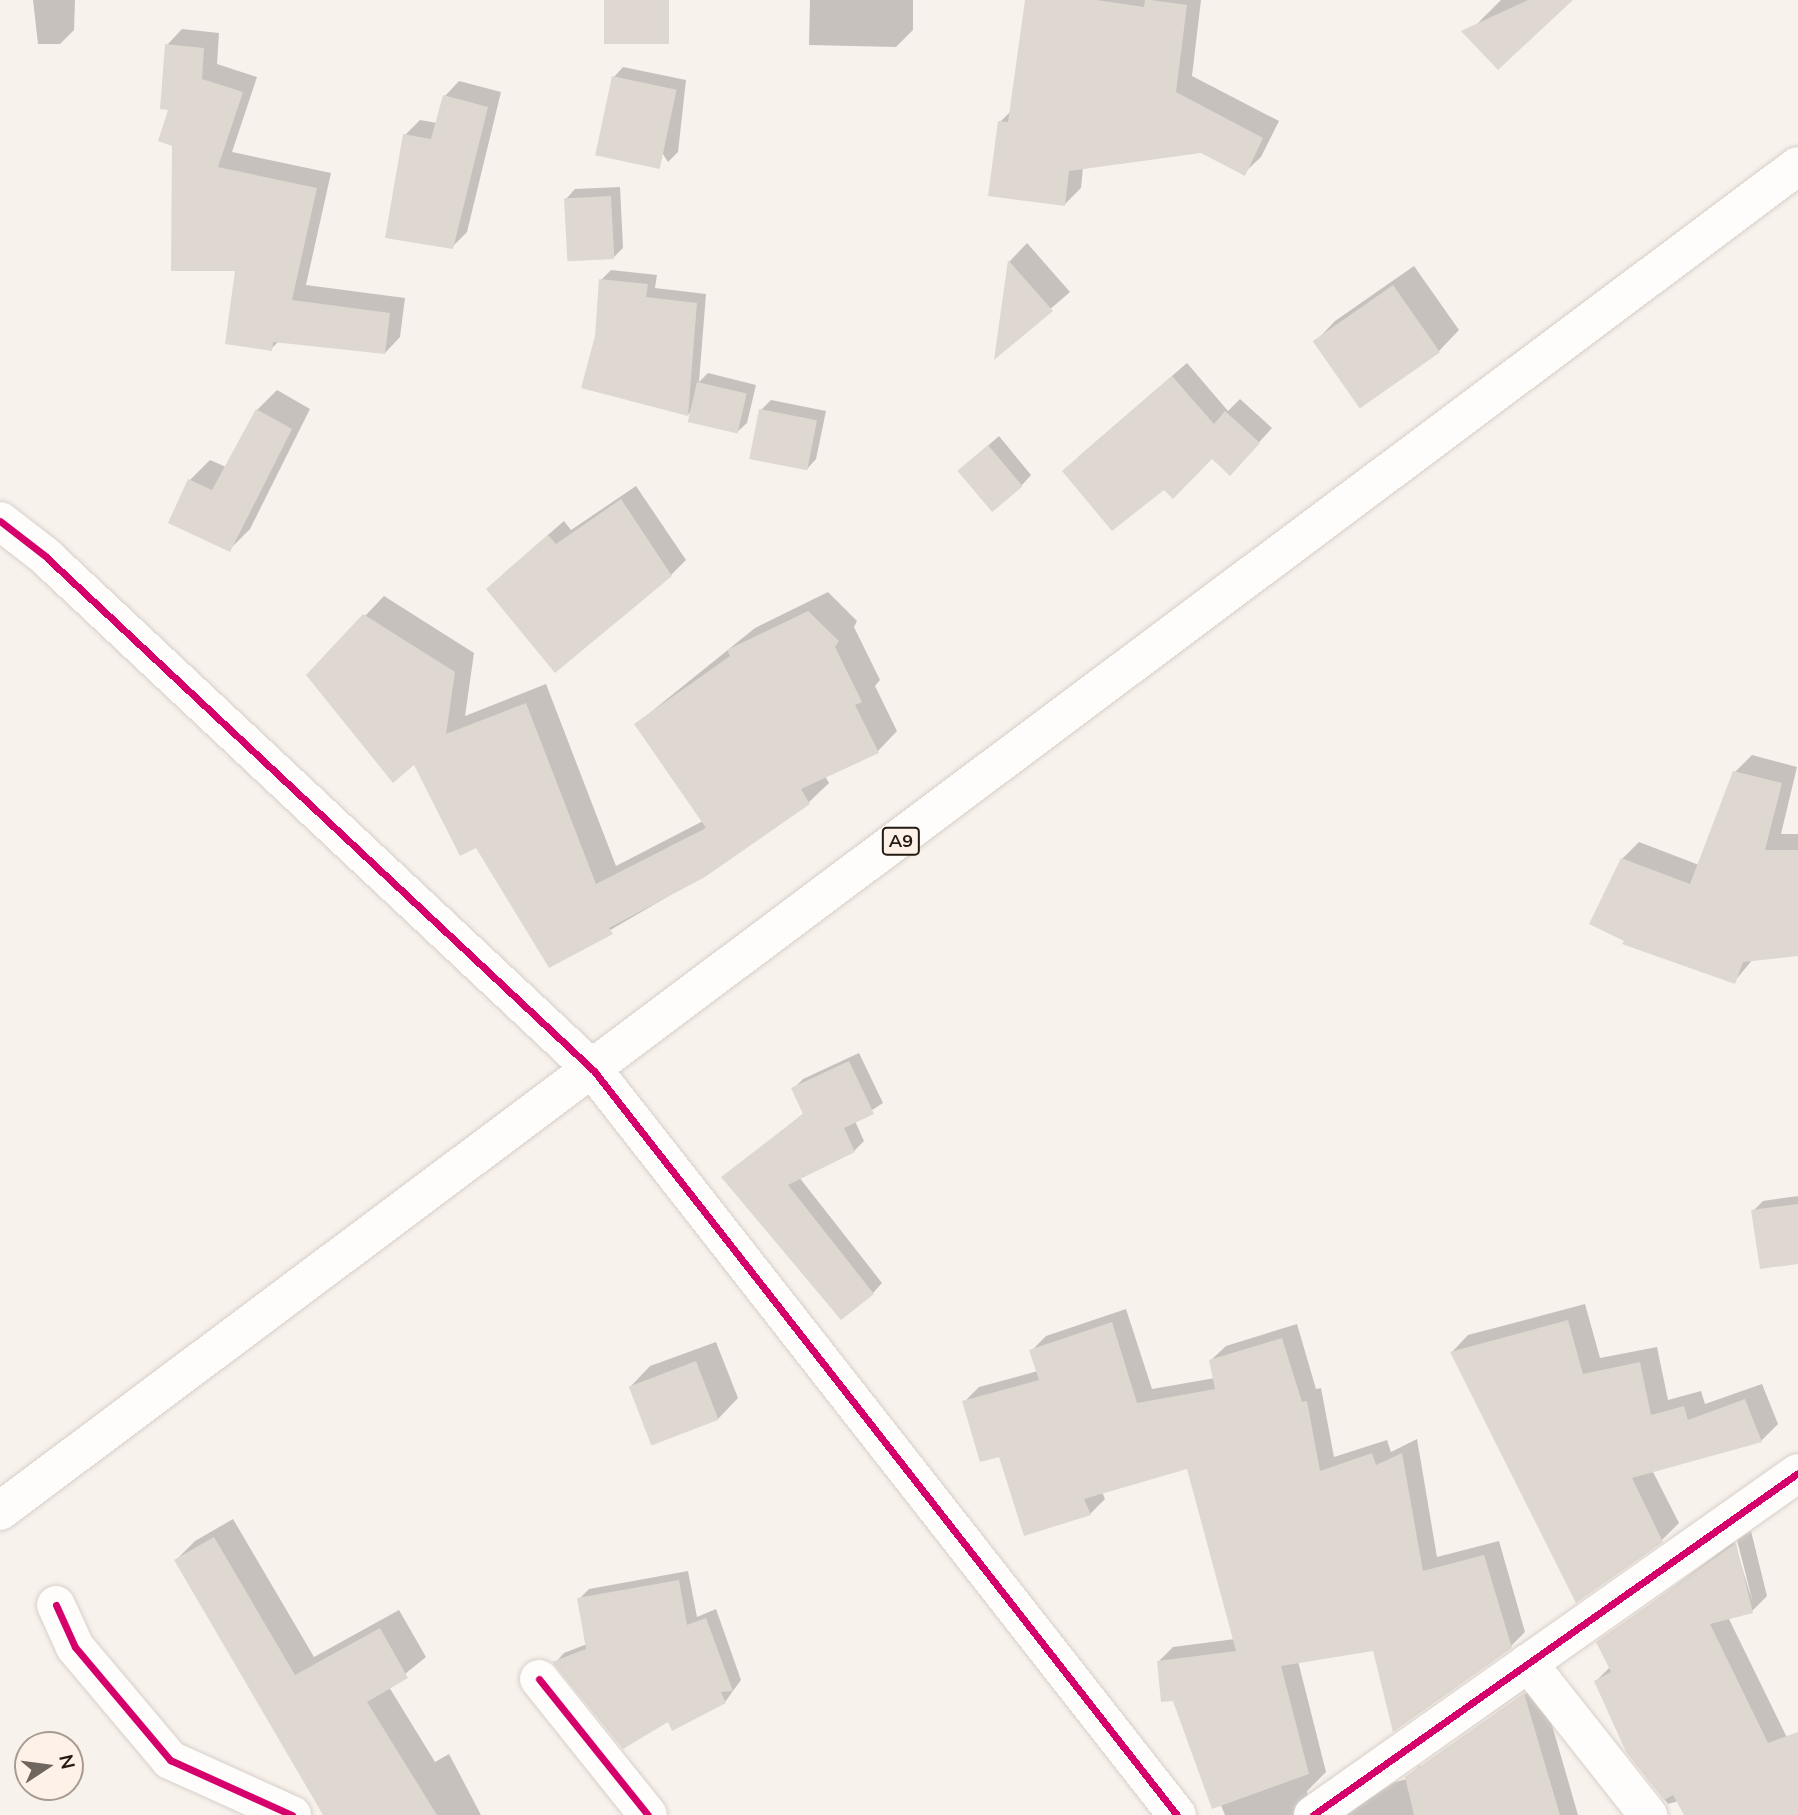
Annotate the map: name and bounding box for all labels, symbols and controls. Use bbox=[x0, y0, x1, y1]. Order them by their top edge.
road number: A9 bbox=[882, 826, 920, 856]
north arrow bbox=[14, 1731, 84, 1801]
text: N bbox=[54, 1752, 81, 1771]

